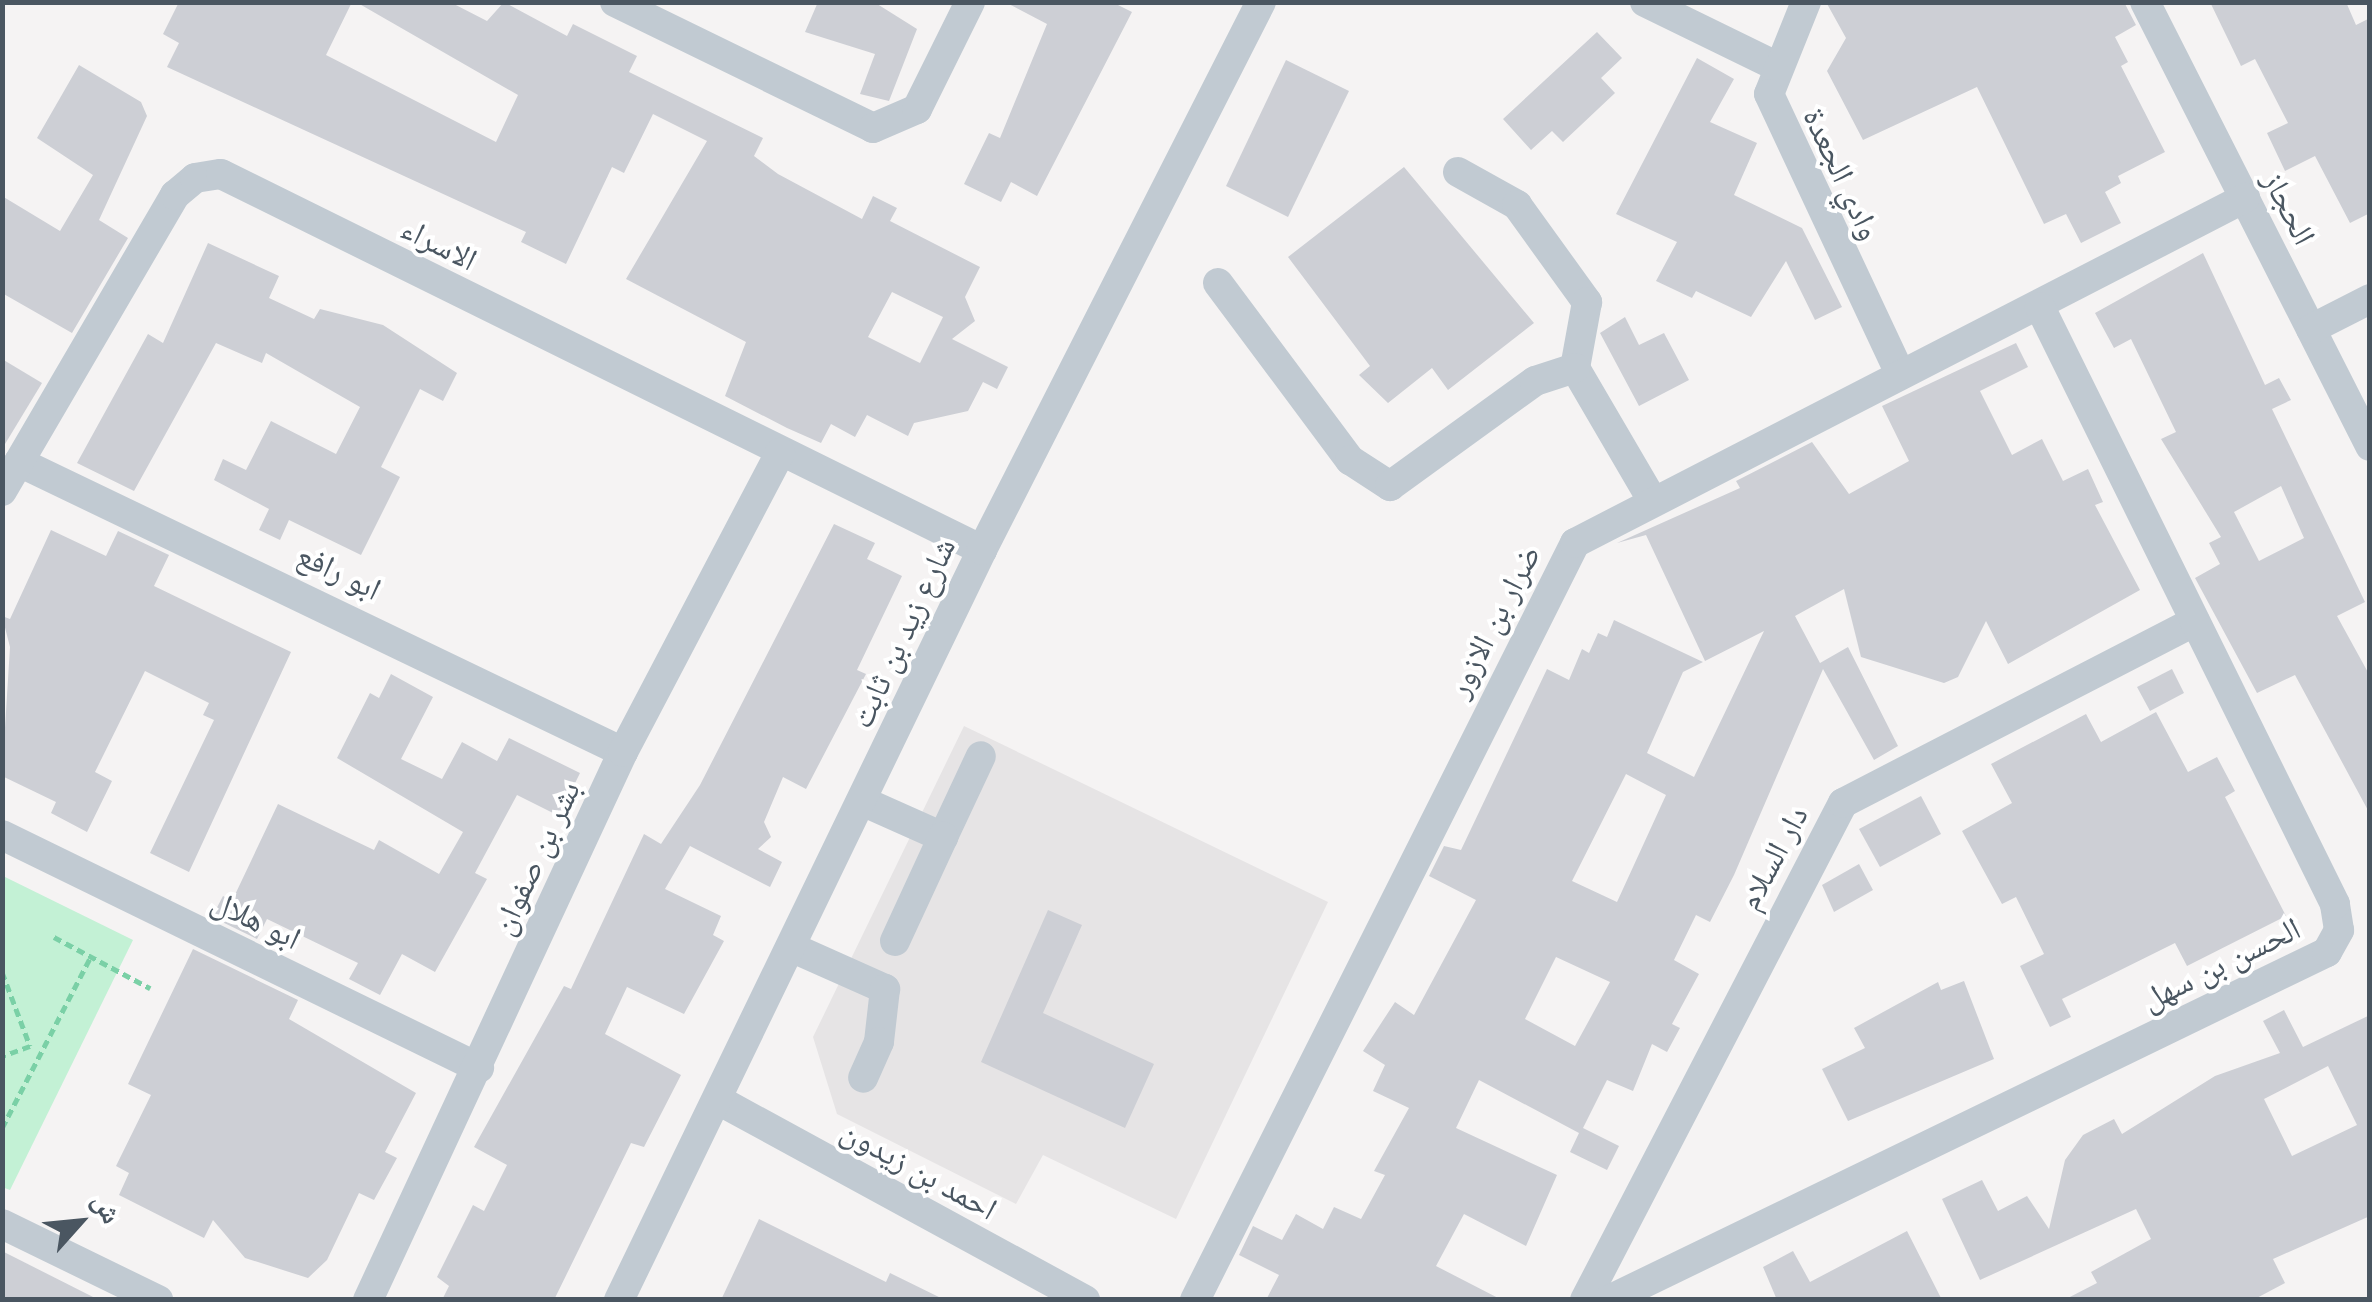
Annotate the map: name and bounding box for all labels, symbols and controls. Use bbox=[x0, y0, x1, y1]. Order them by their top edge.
street label: وادي الجعدة bbox=[1795, 102, 1889, 246]
street label: الحجاز bbox=[2254, 165, 2324, 251]
street label: الاسراء bbox=[395, 209, 483, 279]
street label: شارع زيد بن ثابت bbox=[842, 532, 964, 734]
street label: ابو رافع bbox=[291, 535, 387, 609]
street label: ضرار بن الازور bbox=[1439, 538, 1549, 704]
street label: بشر بن صفوان bbox=[484, 775, 588, 941]
street label: دار السلام bbox=[1730, 799, 1816, 917]
street label: ابو هلال bbox=[205, 882, 307, 958]
street label: الحسن بن سهل bbox=[2135, 909, 2307, 1019]
street label: احمد بن زيدون bbox=[834, 1111, 1004, 1229]
north arrow bbox=[30, 1172, 130, 1272]
text: ش bbox=[86, 1187, 129, 1229]

